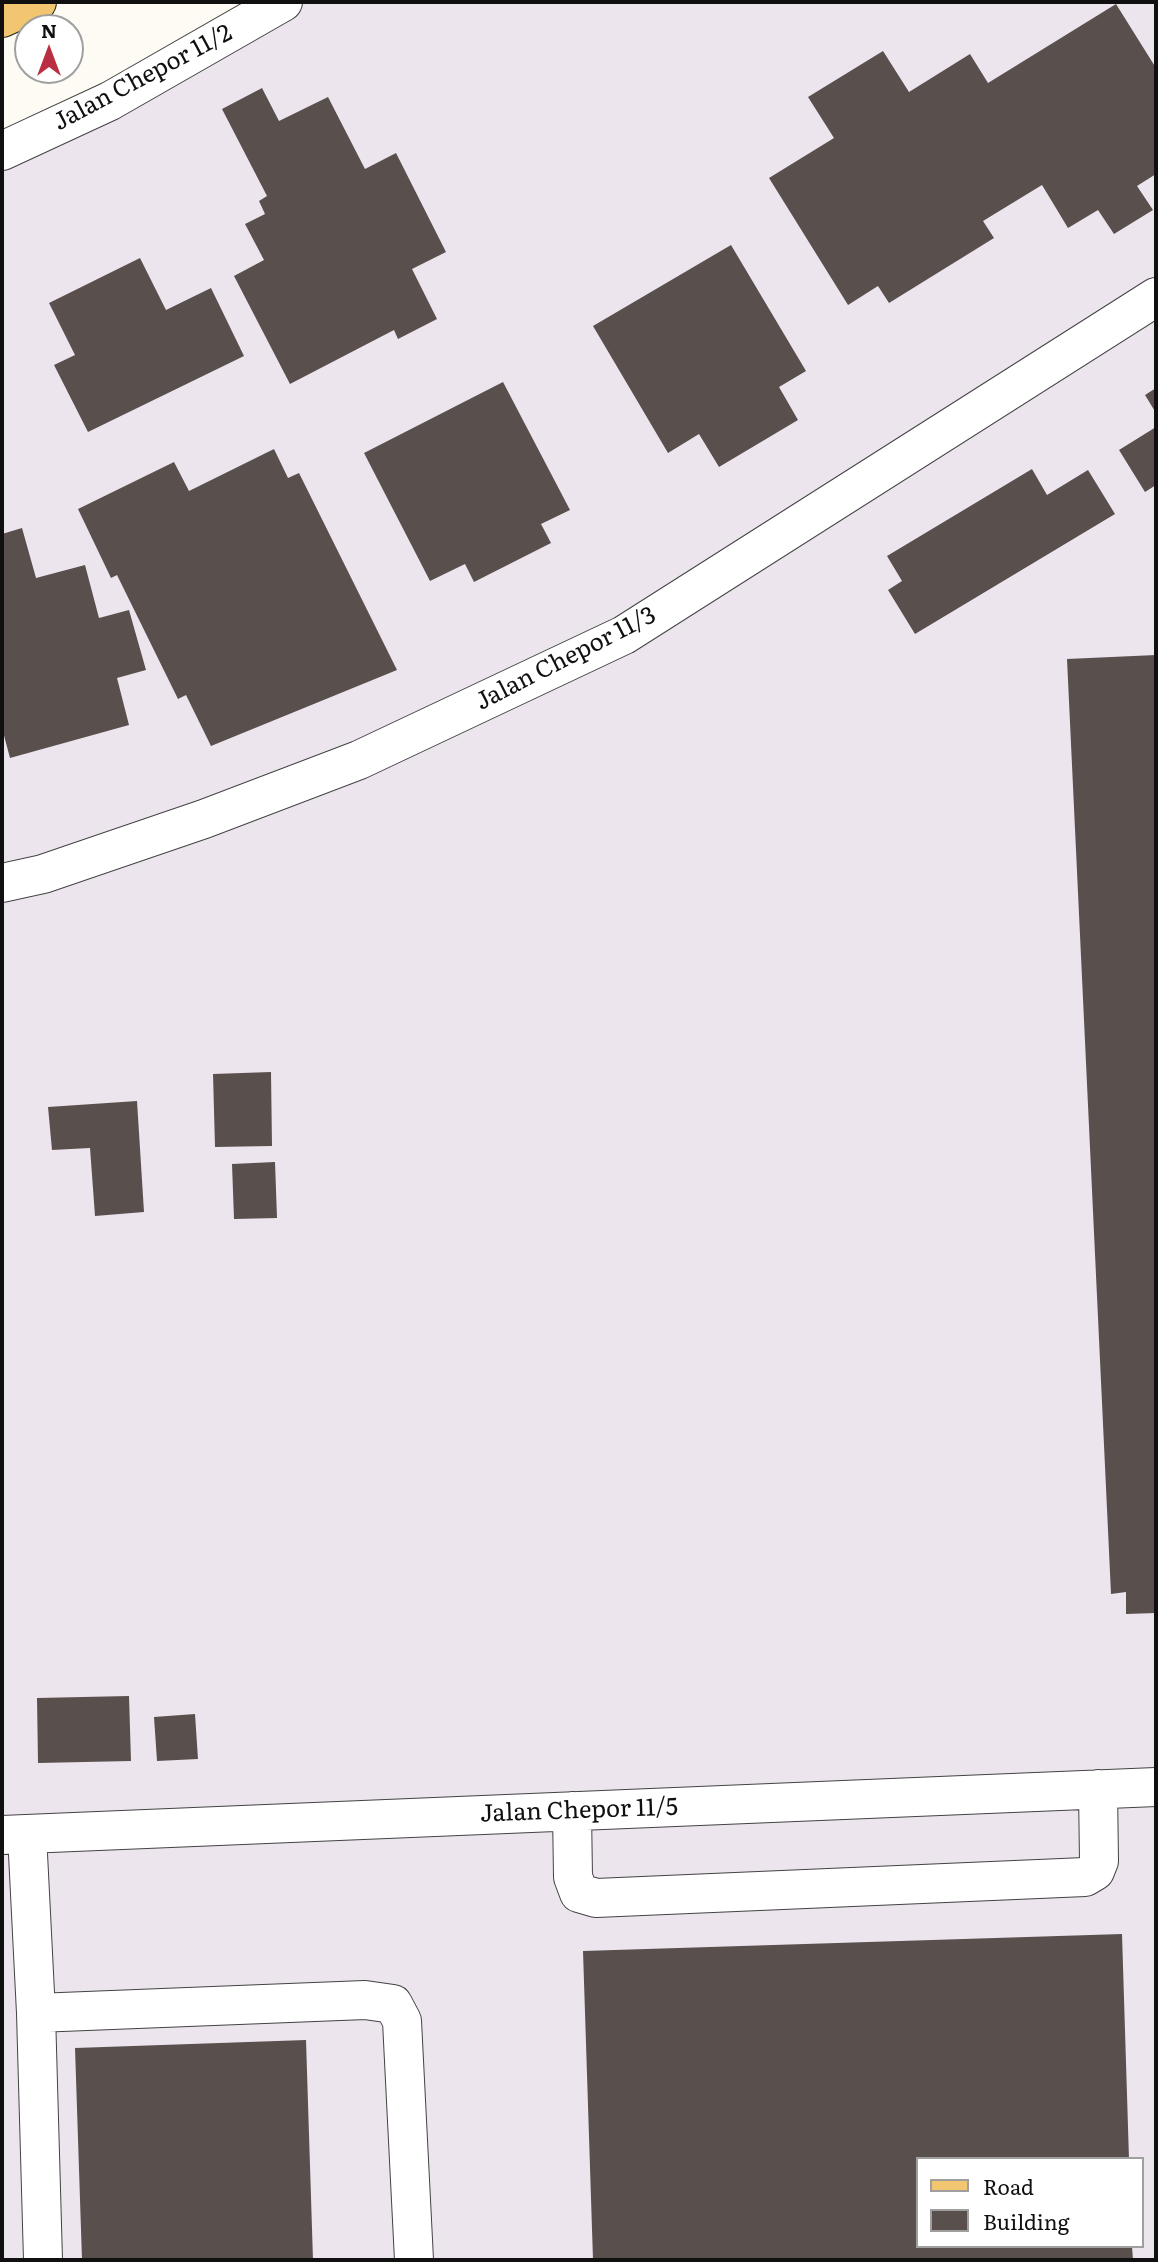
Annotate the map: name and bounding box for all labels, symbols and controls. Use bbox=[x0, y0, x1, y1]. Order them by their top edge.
north arrow bbox=[14, 14, 84, 84]
text: N bbox=[41, 16, 57, 44]
street label: Jalan Chepor 11/2 bbox=[49, 19, 237, 137]
street label: Jalan Chepor 11/3 bbox=[471, 601, 661, 717]
street label: Jalan Chepor 11/5 bbox=[480, 1793, 678, 1829]
legend bbox=[916, 2157, 1144, 2248]
text: Road bbox=[983, 2170, 1034, 2201]
text: Building bbox=[983, 2205, 1069, 2236]

